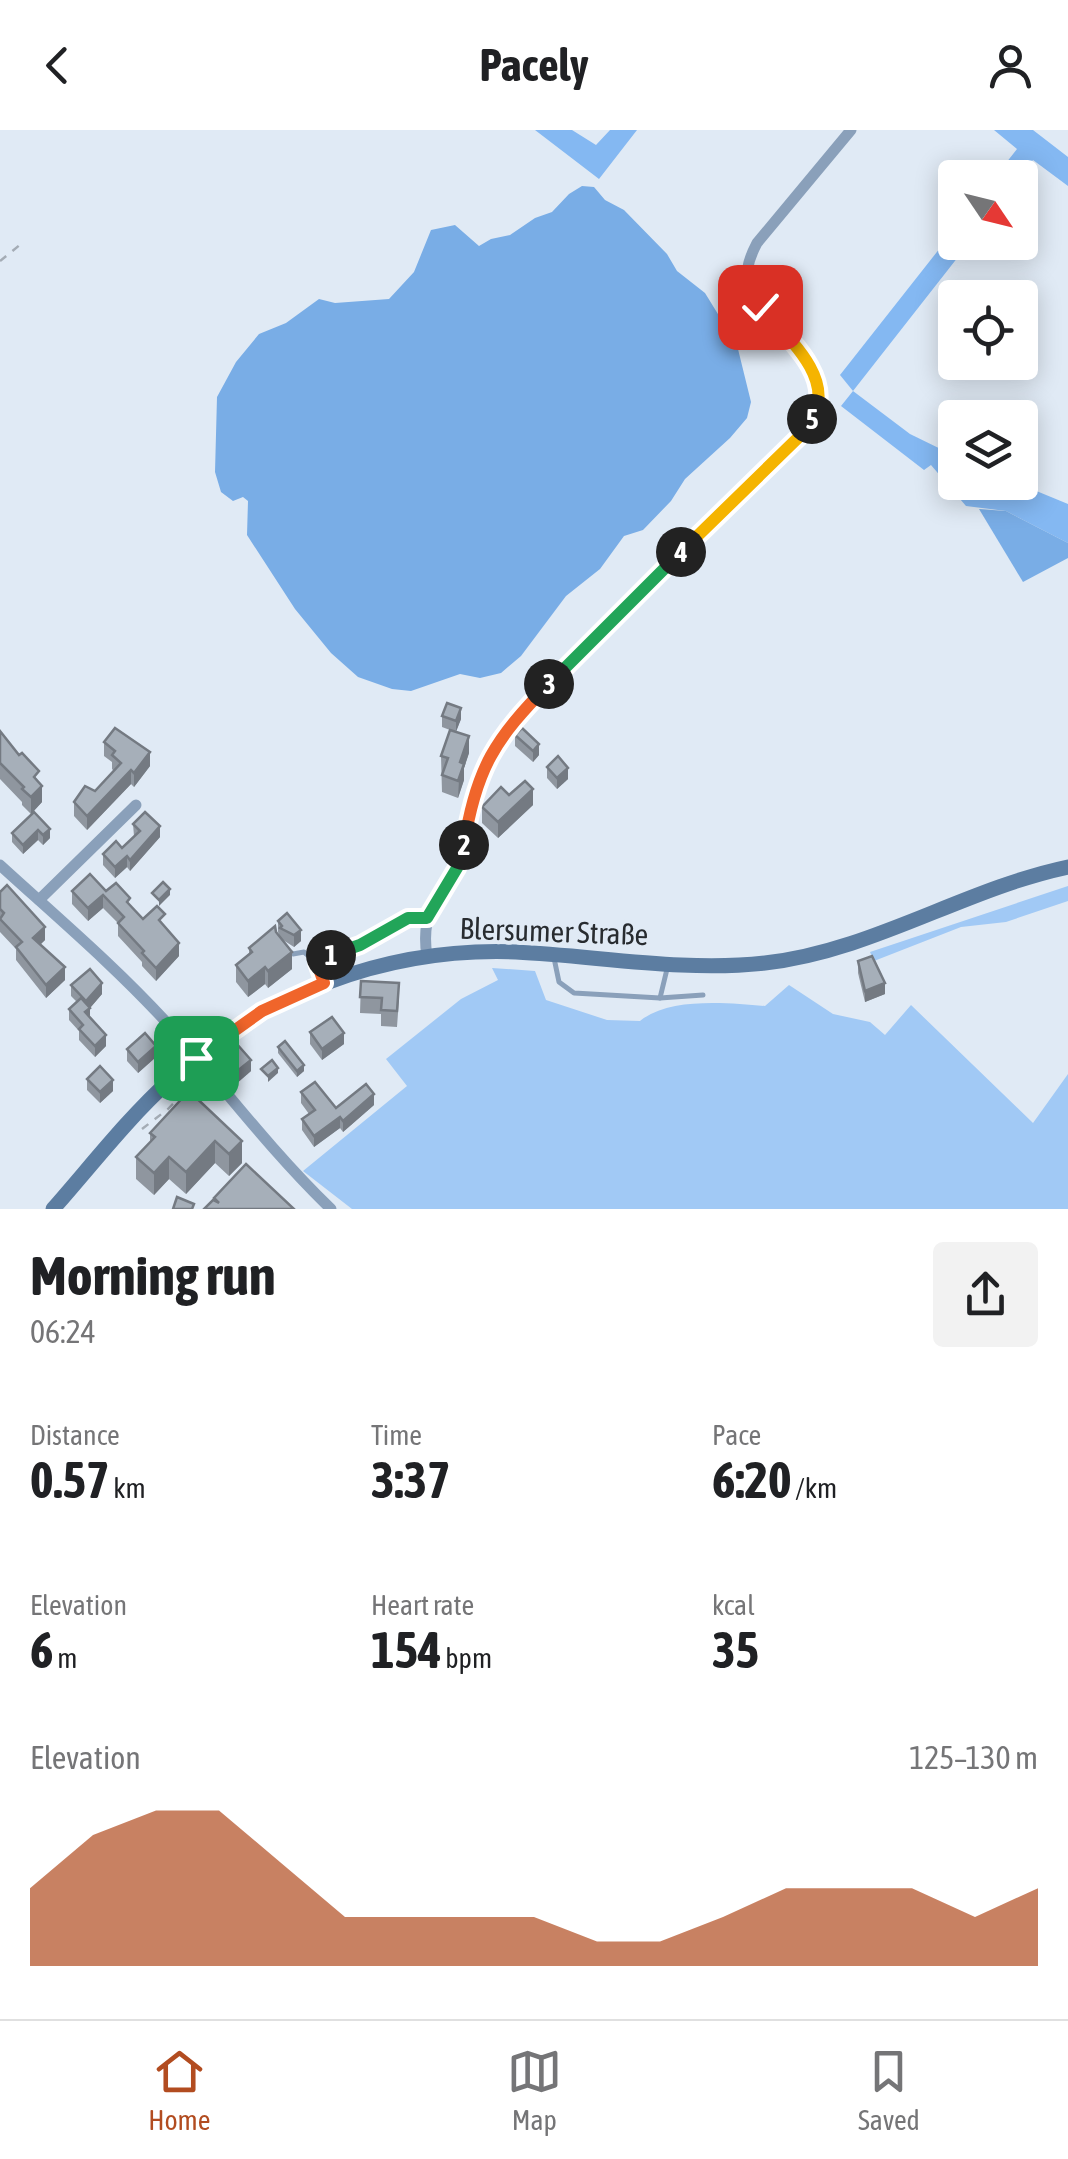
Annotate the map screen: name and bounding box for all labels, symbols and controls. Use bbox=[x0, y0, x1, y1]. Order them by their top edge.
icon: back bbox=[30, 38, 85, 93]
icon: person bbox=[983, 38, 1038, 93]
text: Pacely bbox=[479, 39, 589, 91]
north arrow bbox=[938, 160, 1038, 260]
map controls bbox=[938, 160, 1038, 500]
pin bbox=[718, 265, 803, 350]
icon: check bbox=[733, 280, 788, 335]
button: locate bbox=[938, 280, 1038, 380]
pin: 5 bbox=[787, 394, 837, 444]
button: layers bbox=[938, 400, 1038, 500]
text: 5 bbox=[805, 403, 819, 435]
pin: 4 bbox=[656, 527, 706, 577]
text: 4 bbox=[674, 536, 688, 568]
pin: 3 bbox=[524, 659, 574, 709]
text: 3 bbox=[542, 668, 556, 700]
pin: 2 bbox=[439, 820, 489, 870]
text: 2 bbox=[457, 829, 471, 861]
street label: Blersumer Straße bbox=[459, 911, 649, 951]
pin: 1 bbox=[306, 930, 356, 980]
text: 1 bbox=[324, 939, 338, 971]
pin bbox=[154, 1016, 239, 1101]
icon: arrive bbox=[169, 1031, 224, 1086]
button: share bbox=[933, 1242, 1038, 1347]
text: Morning run bbox=[30, 1244, 276, 1307]
text: 06:24 bbox=[30, 1313, 96, 1350]
text: Distance bbox=[30, 1419, 120, 1451]
text: Time bbox=[371, 1419, 422, 1451]
text: Pace bbox=[712, 1419, 761, 1451]
text: 0.57 bbox=[30, 1451, 109, 1509]
text: 3:37 bbox=[371, 1451, 450, 1509]
text: 6:20 bbox=[712, 1451, 791, 1509]
text: km bbox=[109, 1472, 146, 1504]
text: /km bbox=[791, 1472, 837, 1504]
text: Elevation bbox=[30, 1589, 127, 1621]
text: Heart rate bbox=[371, 1589, 474, 1621]
text: kcal bbox=[712, 1589, 755, 1621]
text: 6 bbox=[30, 1621, 54, 1679]
text: 154 bbox=[371, 1621, 442, 1679]
text: 35 bbox=[712, 1621, 759, 1679]
text: m bbox=[54, 1642, 78, 1674]
text: bpm bbox=[442, 1642, 492, 1674]
text: Elevation bbox=[30, 1739, 141, 1776]
text: 125–130 m bbox=[909, 1739, 1038, 1776]
tab: Home bbox=[148, 2044, 210, 2136]
tab: Map bbox=[507, 2044, 562, 2136]
tab: Saved bbox=[858, 2044, 920, 2136]

